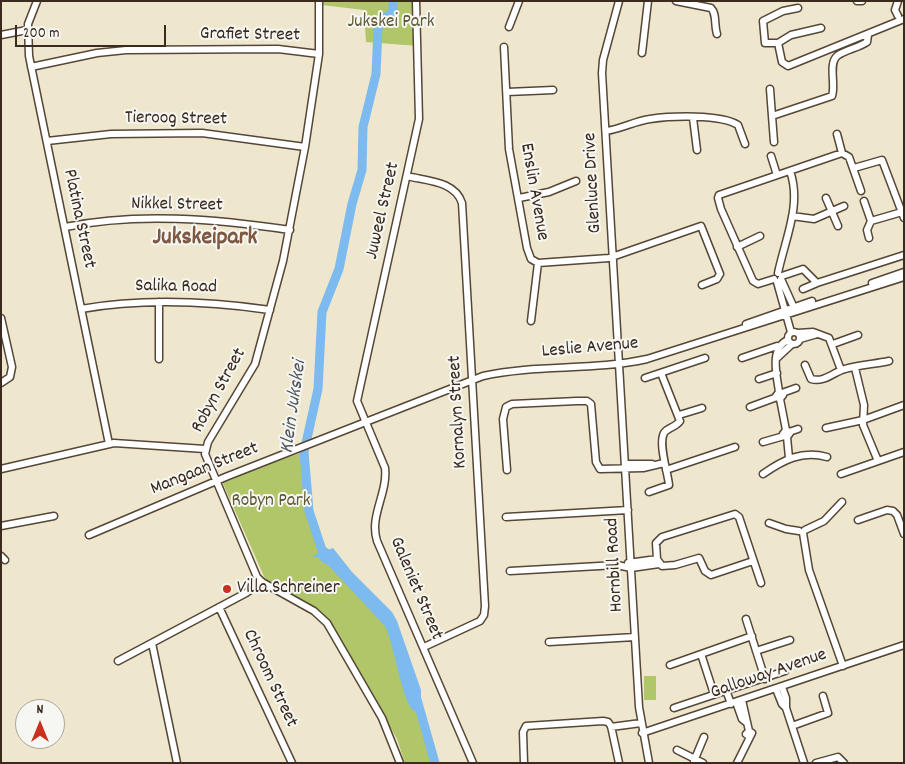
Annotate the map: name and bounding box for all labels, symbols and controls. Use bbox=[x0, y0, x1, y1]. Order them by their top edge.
park label: Jukskei Park bbox=[347, 12, 435, 34]
scale bar bbox=[18, 15, 169, 47]
text: 200 m bbox=[23, 23, 60, 45]
street label: Grafiet Street bbox=[200, 24, 300, 48]
street label: Tieroog Street bbox=[125, 108, 227, 132]
street label: Glenluce Drive bbox=[580, 132, 608, 234]
street label: Enslin Avenue bbox=[513, 142, 553, 242]
street label: Juweel Street bbox=[362, 160, 406, 262]
street label: Platina Street bbox=[56, 167, 100, 271]
street label: Nikkel Street bbox=[131, 194, 223, 218]
district label: Jukskeipark bbox=[153, 226, 257, 254]
street label: Salika Road bbox=[135, 276, 217, 300]
street label: Leslie Avenue bbox=[541, 333, 639, 365]
street label: Robyn Street bbox=[188, 345, 252, 437]
street label: Kornalyn Street bbox=[445, 355, 473, 469]
water label: Klein Jukskei bbox=[277, 359, 313, 455]
street label: Mangaan Street bbox=[148, 438, 262, 502]
park label: Robyn Park bbox=[231, 491, 311, 513]
street label: Hornbill Road bbox=[602, 517, 630, 613]
street label: Galeniet Street bbox=[383, 534, 447, 644]
place label: Villa Schreiner bbox=[237, 578, 340, 600]
marker: Villa Schreiner bbox=[221, 583, 233, 595]
street label: Chroom Street bbox=[236, 626, 302, 732]
street label: Galloway Avenue bbox=[708, 644, 830, 706]
north arrow bbox=[15, 699, 65, 749]
text: N bbox=[37, 700, 43, 720]

